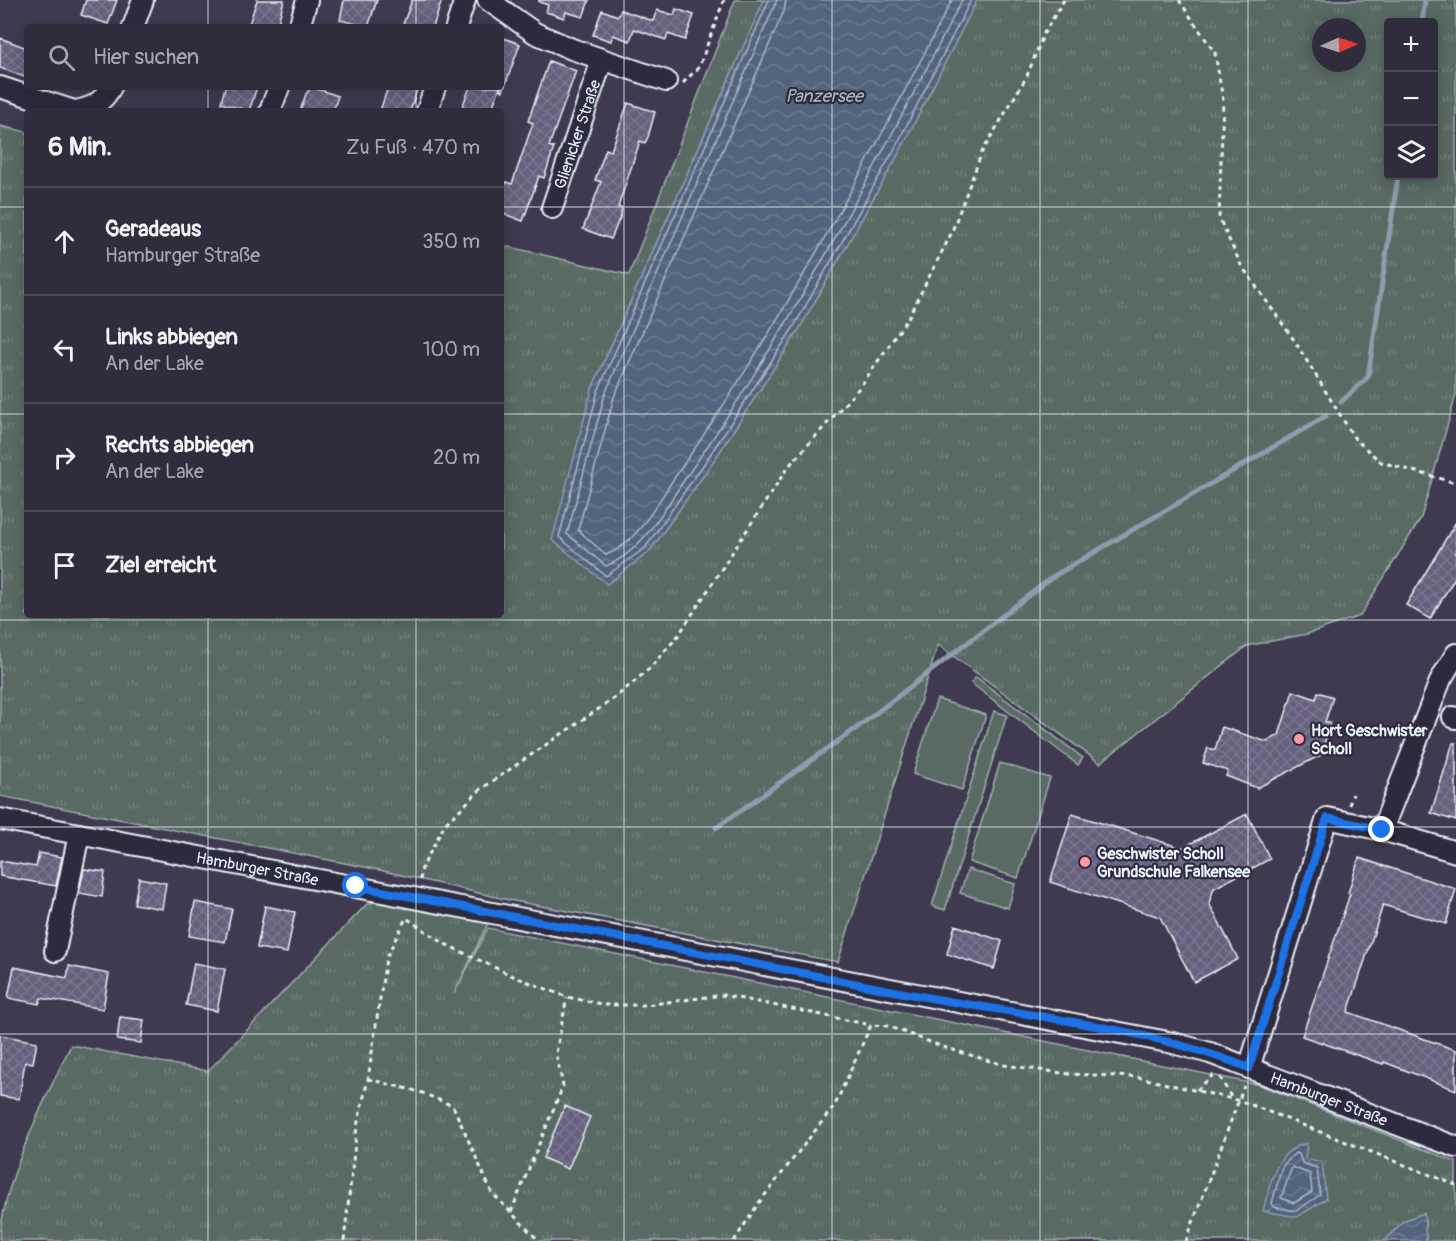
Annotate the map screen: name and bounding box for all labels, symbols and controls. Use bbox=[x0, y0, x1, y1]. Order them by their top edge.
north arrow bbox=[1312, 18, 1366, 72]
map controls bbox=[1384, 18, 1438, 180]
button: + bbox=[1384, 18, 1438, 72]
search box bbox=[24, 24, 504, 90]
icon: search bbox=[45, 41, 78, 74]
text: Hier suchen bbox=[93, 43, 199, 71]
button: − bbox=[1384, 72, 1438, 126]
street label: Glienicker Straße bbox=[550, 77, 606, 192]
water label: Panzersee bbox=[785, 85, 865, 108]
button: layers bbox=[1384, 126, 1438, 180]
text: 6 Min. bbox=[48, 131, 112, 163]
text: Zu Fuß · 470 m bbox=[346, 135, 480, 160]
text: Geradeaus bbox=[105, 215, 201, 243]
icon: ahead bbox=[48, 225, 81, 258]
text: 350 m bbox=[422, 229, 480, 254]
text: Hamburger Straße bbox=[105, 243, 260, 268]
text: Links abbiegen bbox=[105, 323, 238, 351]
icon: left bbox=[48, 333, 81, 366]
text: 100 m bbox=[423, 337, 480, 362]
text: An der Lake bbox=[105, 351, 204, 376]
text: Rechts abbiegen bbox=[105, 431, 254, 459]
icon: right bbox=[48, 441, 81, 474]
text: 20 m bbox=[433, 445, 480, 470]
text: An der Lake bbox=[105, 459, 204, 484]
icon: arrive bbox=[48, 549, 81, 582]
text: Ziel erreicht bbox=[105, 551, 216, 579]
place label: Hort Geschwister Scholl bbox=[1311, 721, 1428, 759]
marker: Hort Geschwister Scholl bbox=[1292, 732, 1306, 746]
route end bbox=[1368, 816, 1394, 842]
place label: Geschwister Scholl Grundschule Falkensee bbox=[1097, 844, 1251, 882]
street label: Hamburger Straße bbox=[194, 848, 320, 891]
marker: Geschwister Scholl Grundschule Falkensee bbox=[1078, 855, 1092, 869]
route start bbox=[342, 872, 368, 898]
street label: Hamburger Straße bbox=[1267, 1068, 1390, 1131]

